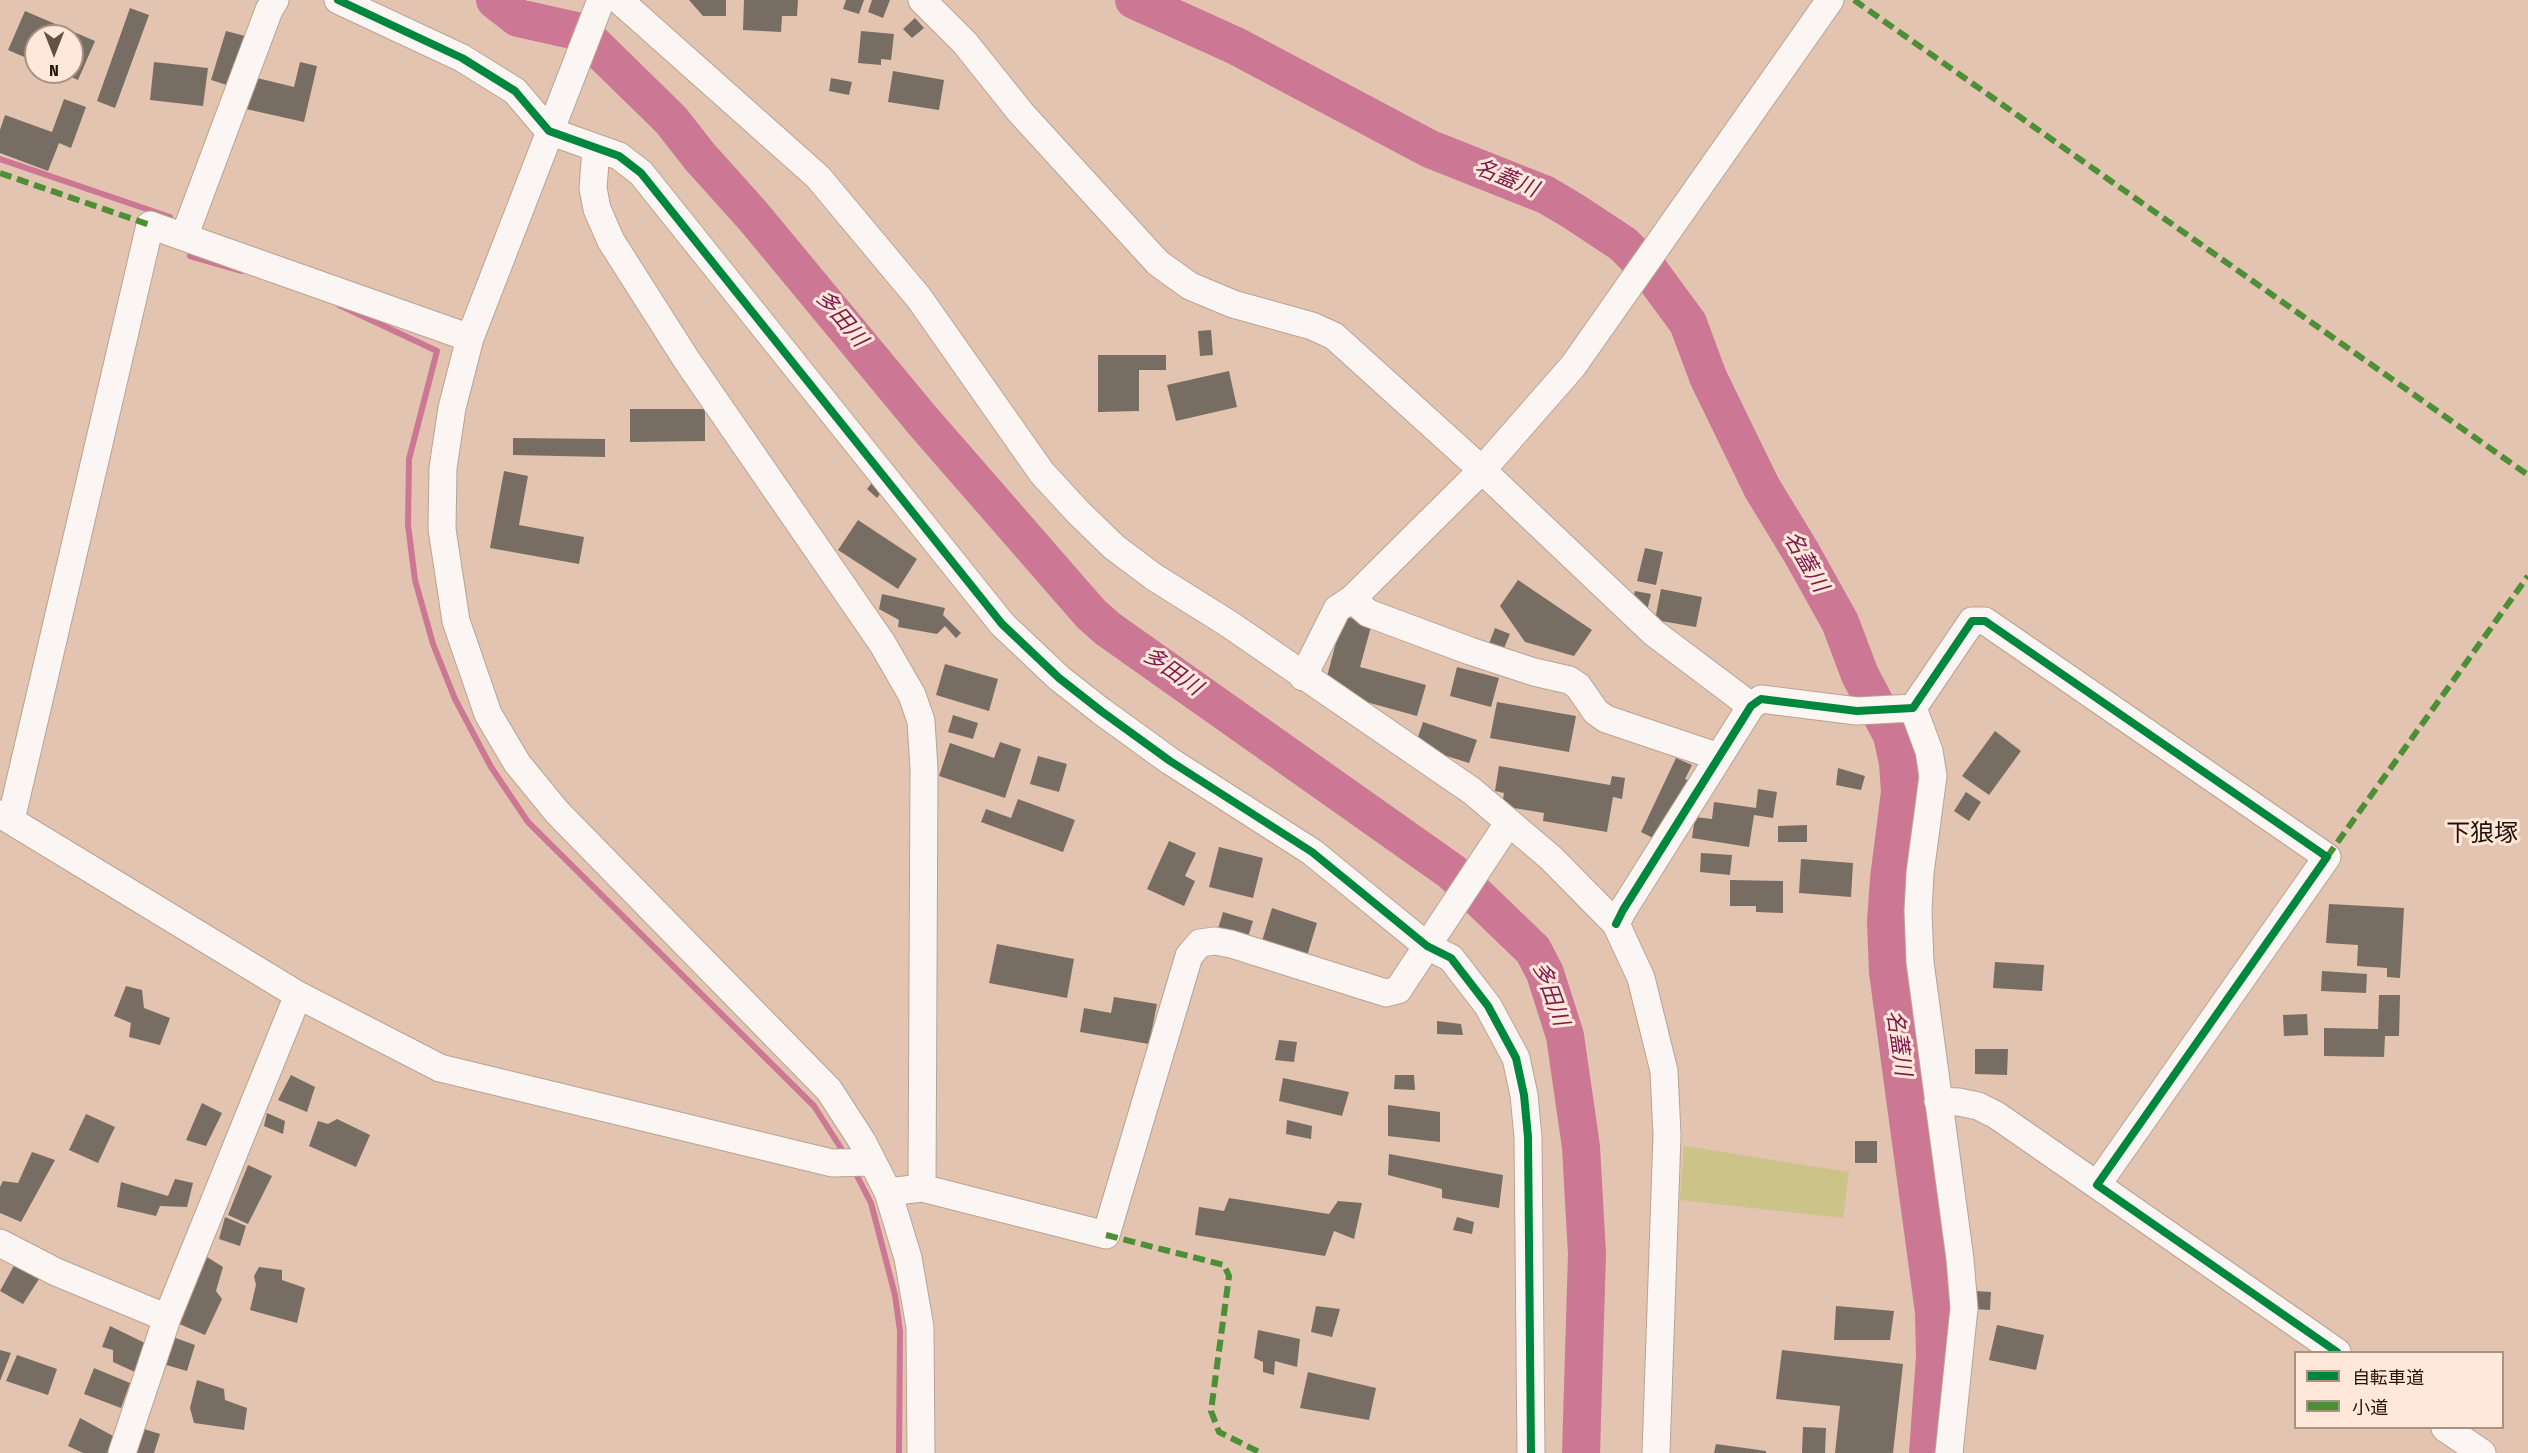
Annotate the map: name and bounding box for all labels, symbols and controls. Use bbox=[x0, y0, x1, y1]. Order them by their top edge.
north arrow bbox=[24, 24, 84, 84]
text: N bbox=[49, 61, 59, 80]
water label: 名蓋川 bbox=[1470, 154, 1542, 204]
water label: 多田川 bbox=[810, 285, 872, 353]
water label: 名蓋川 bbox=[1777, 527, 1833, 597]
water label: 多田川 bbox=[1137, 642, 1207, 702]
district label: 下狼塚 bbox=[2446, 820, 2518, 848]
water label: 多田川 bbox=[1526, 958, 1574, 1030]
water label: 名蓋川 bbox=[1880, 1008, 1916, 1078]
legend bbox=[2294, 1351, 2504, 1429]
text: 自転車道 bbox=[2352, 1367, 2424, 1389]
text: 小道 bbox=[2352, 1397, 2388, 1419]

